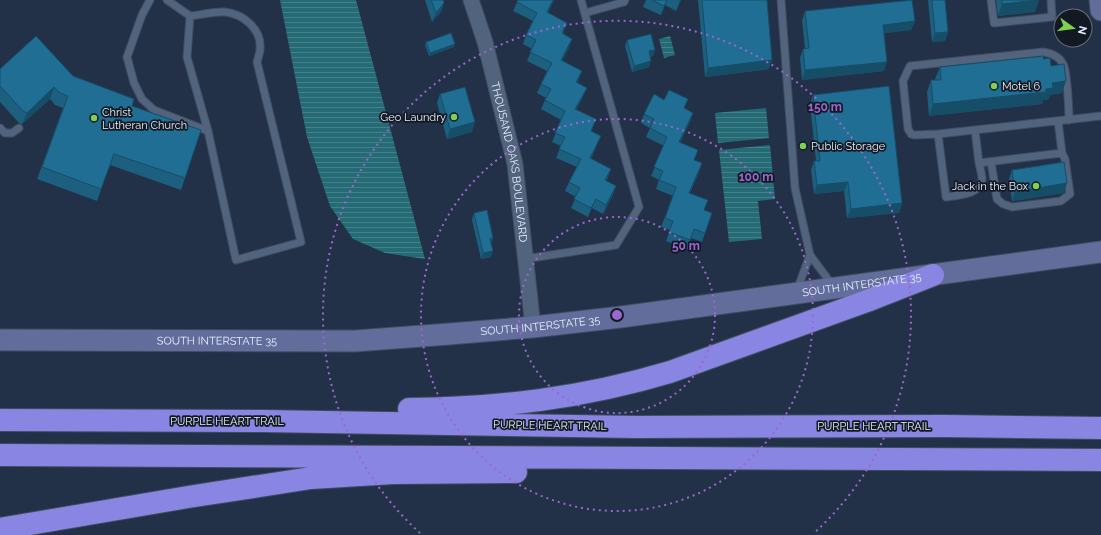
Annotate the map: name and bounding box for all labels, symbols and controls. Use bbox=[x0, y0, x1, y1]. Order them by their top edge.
north arrow bbox=[1053, 8, 1093, 48]
text: N bbox=[1075, 25, 1090, 36]
place label: Motel 6 bbox=[1002, 80, 1041, 93]
street label: THOUSAND OAKS BOULEVARD bbox=[488, 81, 530, 243]
marker: Motel 6 bbox=[989, 81, 999, 91]
text: 150 m bbox=[808, 100, 842, 114]
place label: Christ Lutheran Church bbox=[102, 106, 187, 132]
place label: Geo Laundry bbox=[380, 111, 446, 124]
marker: Geo Laundry bbox=[449, 112, 459, 122]
marker: Christ Lutheran Church bbox=[89, 113, 99, 123]
place label: Public Storage bbox=[811, 140, 886, 153]
marker: Public Storage bbox=[798, 141, 808, 151]
text: 100 m bbox=[739, 170, 773, 184]
place label: Jack in the Box bbox=[952, 180, 1028, 193]
marker: Jack in the Box bbox=[1031, 181, 1041, 191]
text: 50 m bbox=[672, 239, 700, 253]
street label: SOUTH INTERSTATE 35 bbox=[801, 270, 922, 299]
centre of rings bbox=[610, 308, 624, 322]
street label: SOUTH INTERSTATE 35 bbox=[480, 313, 601, 338]
street label: SOUTH INTERSTATE 35 bbox=[157, 334, 277, 348]
street label: PURPLE HEART TRAIL bbox=[170, 415, 284, 428]
street label: PURPLE HEART TRAIL bbox=[493, 418, 608, 433]
street label: PURPLE HEART TRAIL bbox=[817, 420, 931, 433]

